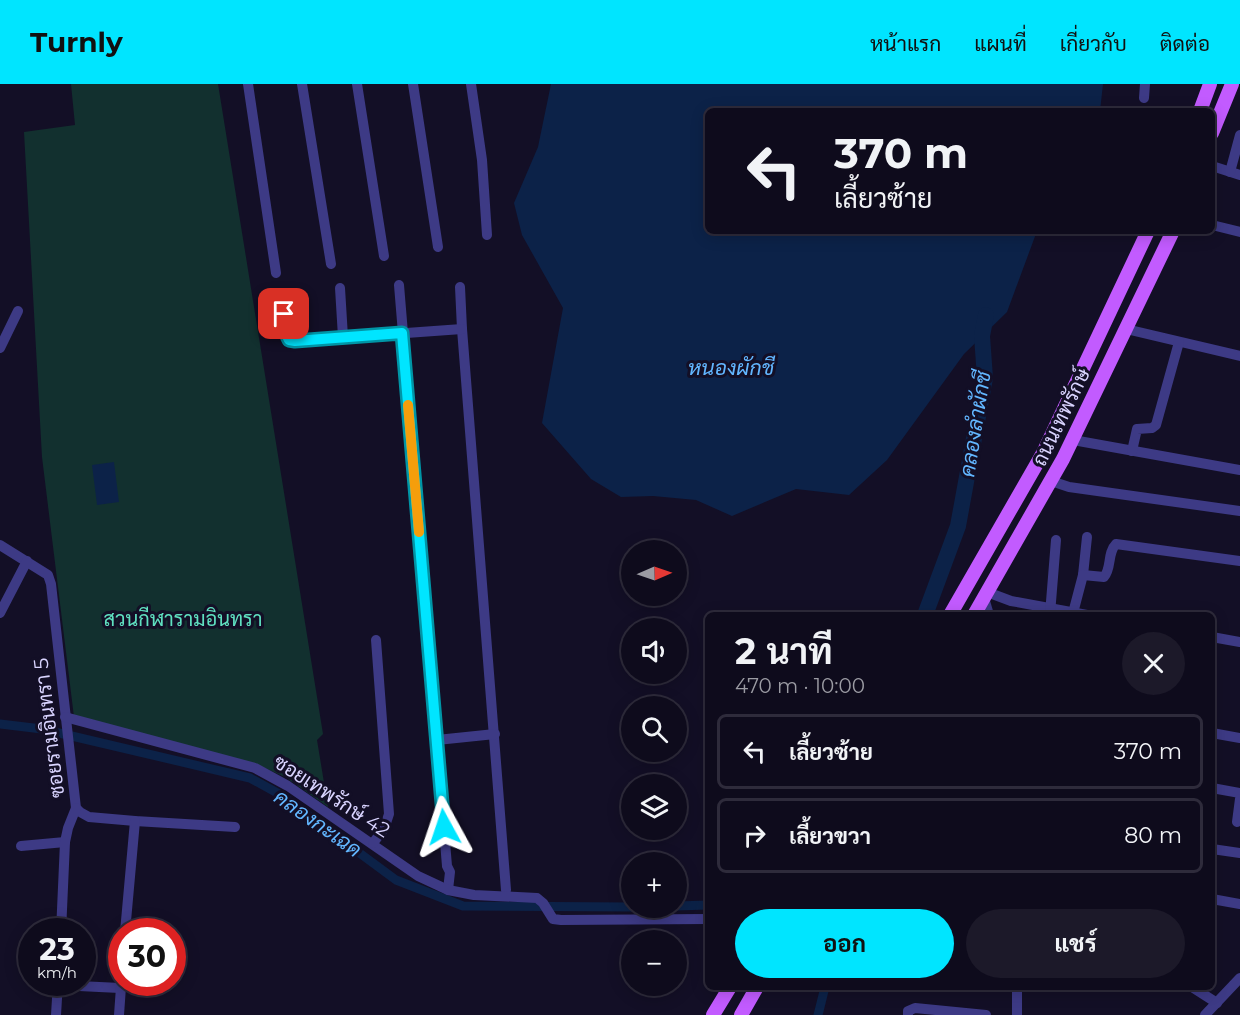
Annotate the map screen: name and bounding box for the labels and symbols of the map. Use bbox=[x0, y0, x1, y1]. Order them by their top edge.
pin bbox=[258, 288, 309, 339]
water label: หนองผักชี bbox=[688, 355, 776, 380]
street label: ถนนเทพรักษ์ bbox=[1025, 363, 1095, 470]
water label: คลองลำผักชี bbox=[954, 367, 996, 479]
north arrow bbox=[621, 540, 687, 606]
park label: สวนกีฬารามอินทรา bbox=[104, 606, 262, 631]
street label: ซอยรามอินทรา 5 bbox=[29, 657, 69, 799]
street label: ซอยเทพรักษ์ 42 bbox=[269, 748, 396, 842]
water label: คลองกะเฉด bbox=[269, 784, 367, 862]
position arrow bbox=[412, 795, 476, 859]
speed limit sign: 30 bbox=[108, 918, 186, 996]

